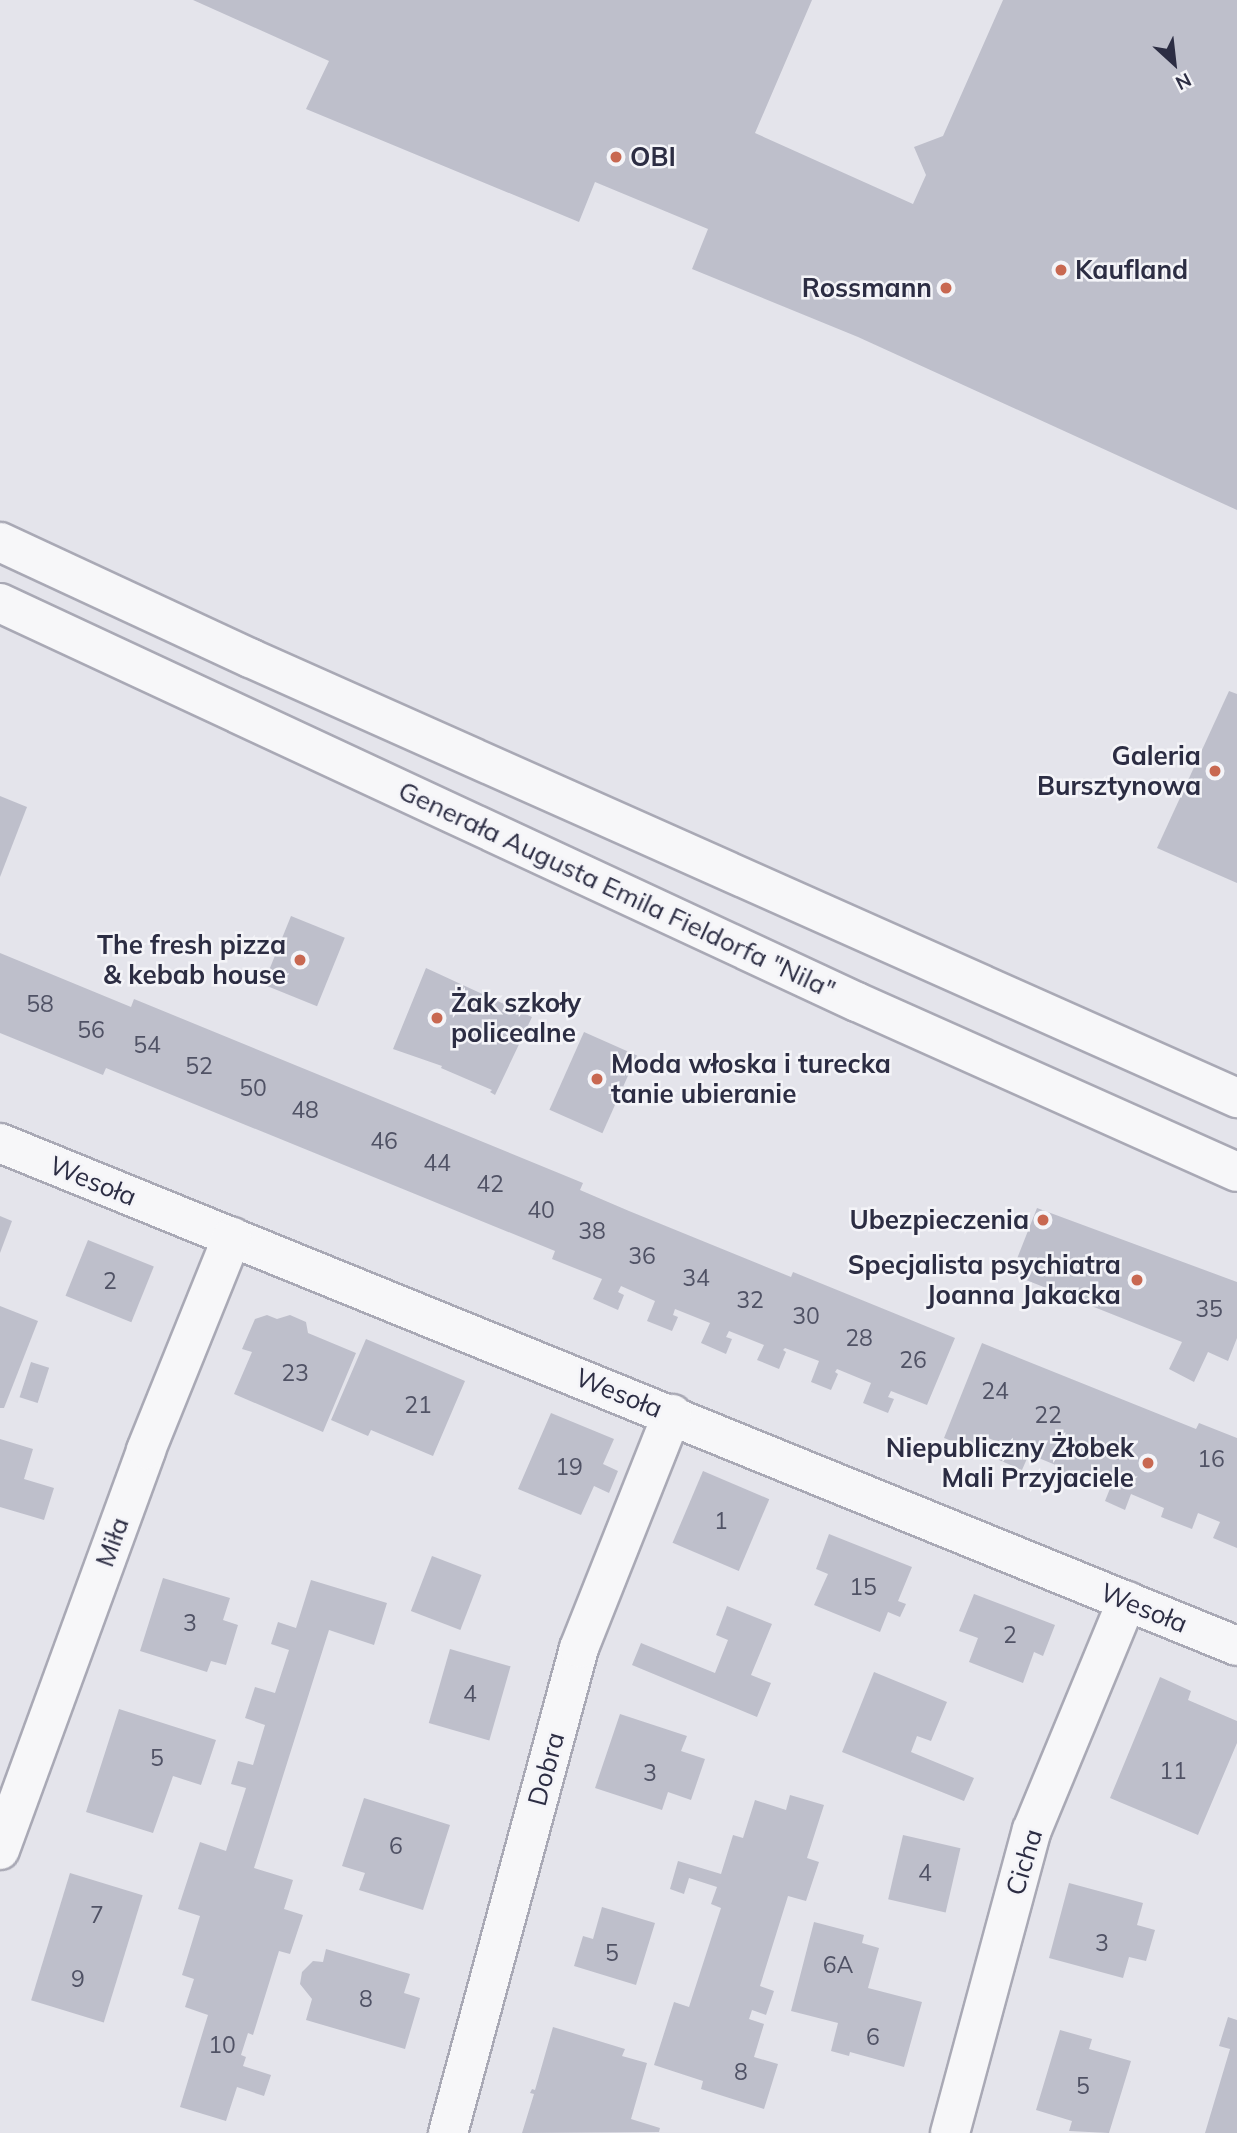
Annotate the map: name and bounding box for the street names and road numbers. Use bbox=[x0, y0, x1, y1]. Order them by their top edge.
street label: Generała Augusta Emila Fieldorfa "Nila" bbox=[394, 775, 840, 1005]
street label: Wesoła bbox=[45, 1149, 141, 1213]
street label: Wesoła bbox=[571, 1361, 667, 1425]
street label: Miła bbox=[89, 1513, 135, 1571]
street label: Wesoła bbox=[1096, 1576, 1192, 1640]
street label: Dobra bbox=[521, 1729, 571, 1809]
street label: Cicha bbox=[999, 1825, 1049, 1899]

